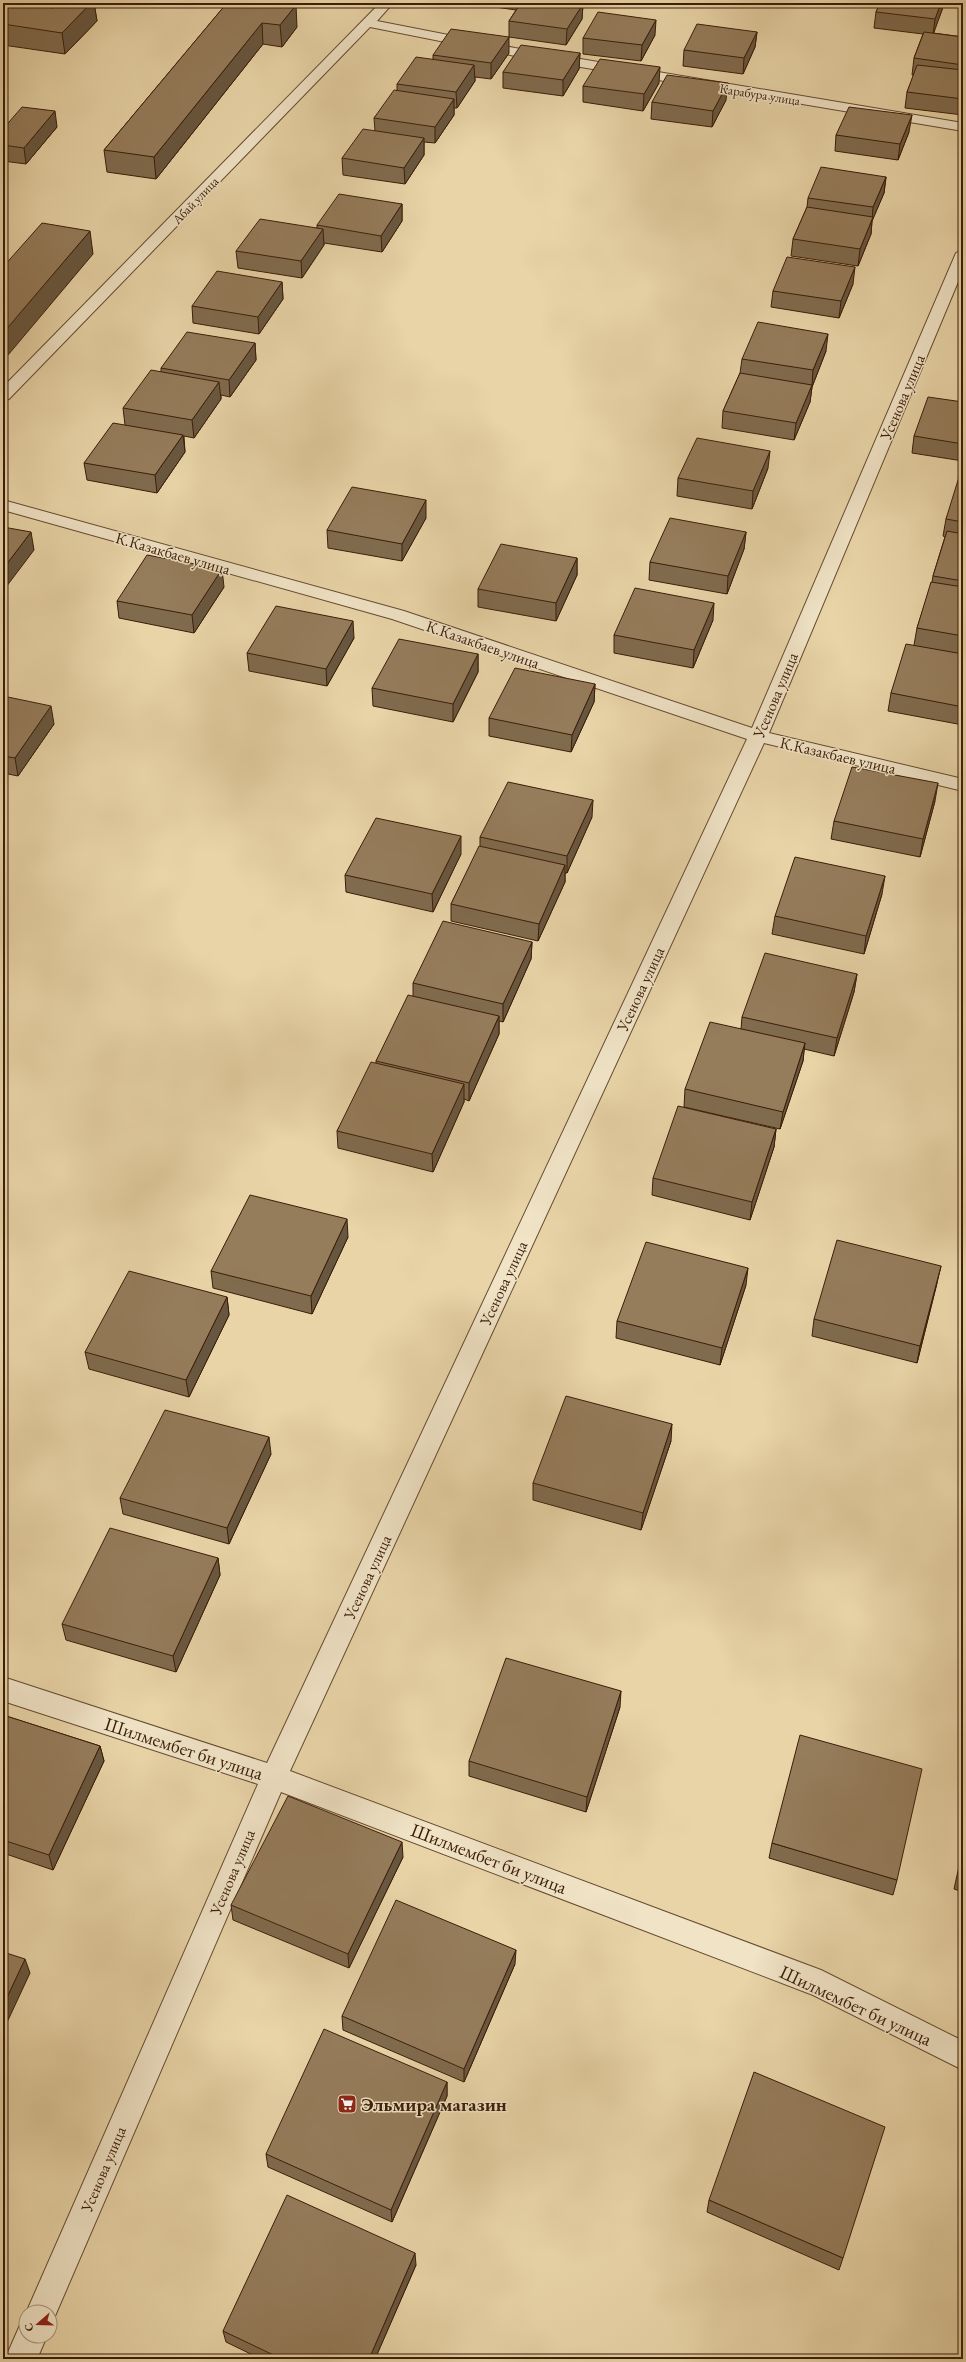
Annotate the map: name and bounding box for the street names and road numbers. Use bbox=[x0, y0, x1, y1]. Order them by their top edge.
street label: Карабура улица bbox=[718, 80, 802, 109]
street label: Абай улица bbox=[168, 172, 223, 228]
street label: Усенова улица bbox=[875, 351, 930, 444]
street label: К.Казакбаев улица bbox=[113, 527, 233, 580]
street label: К.Казакбаев улица bbox=[423, 615, 543, 674]
street label: Усенова улица bbox=[748, 649, 803, 742]
street label: К.Казакбаев улица bbox=[778, 732, 899, 779]
street label: Усенова улица bbox=[611, 943, 669, 1036]
street label: Усенова улица bbox=[474, 1237, 532, 1330]
street label: Усенова улица bbox=[338, 1531, 396, 1624]
street label: Шилмембет би улица bbox=[101, 1711, 267, 1786]
street label: Шилмембет би улица bbox=[407, 1817, 571, 1900]
street label: Усенова улица bbox=[205, 1826, 260, 1919]
street label: Шилмембет би улица bbox=[776, 1959, 936, 2052]
street label: Усенова улица bbox=[76, 2123, 131, 2216]

